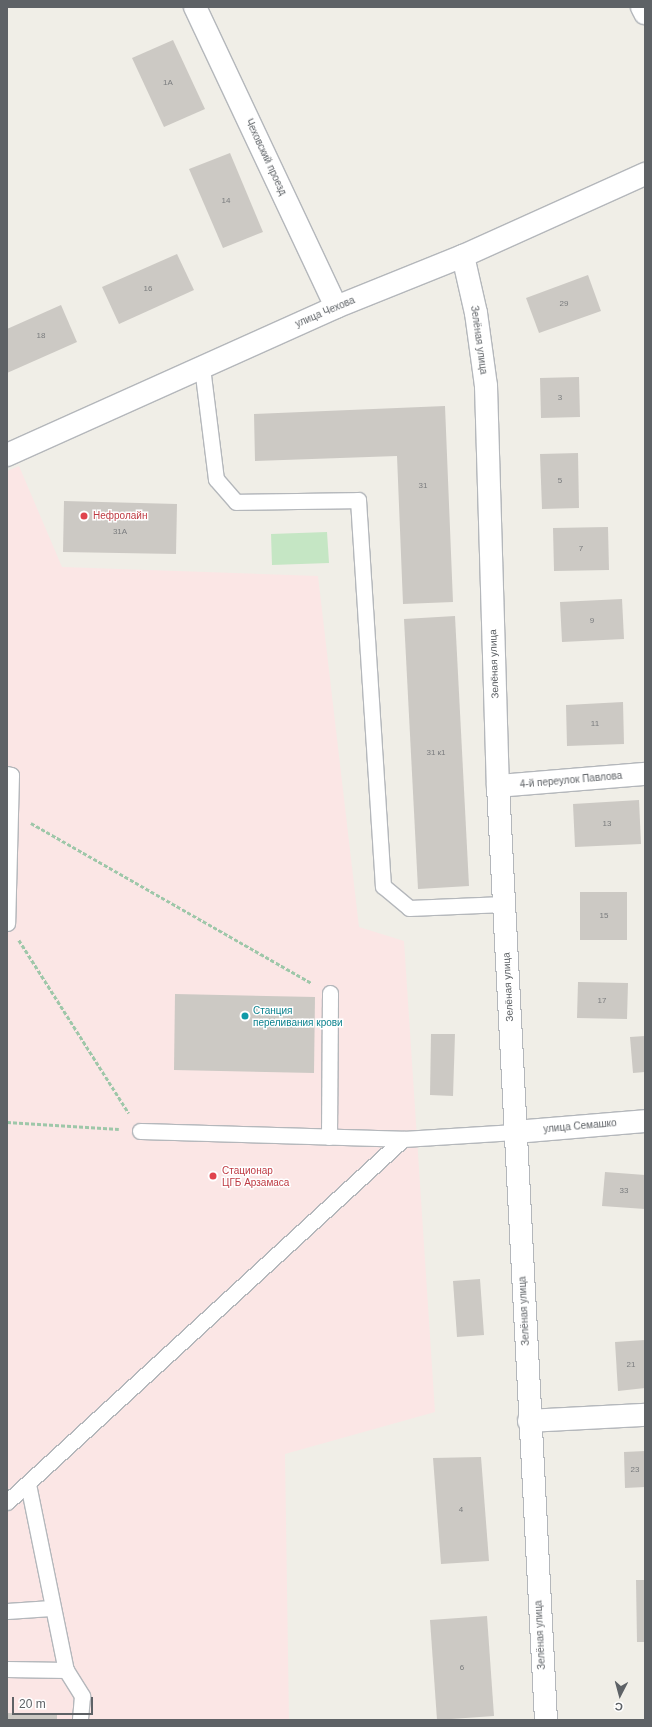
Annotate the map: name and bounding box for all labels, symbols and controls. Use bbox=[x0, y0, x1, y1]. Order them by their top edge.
house number: 1А bbox=[163, 78, 173, 88]
street label: Чеховский проезд bbox=[243, 117, 289, 197]
house number: 14 bbox=[222, 196, 230, 206]
house number: 16 bbox=[144, 284, 152, 294]
street label: улица Чехова bbox=[293, 294, 357, 330]
house number: 29 bbox=[560, 299, 568, 309]
street label: Зелёная улица bbox=[468, 305, 490, 375]
house number: 18 bbox=[37, 331, 45, 341]
house number: 3 bbox=[558, 393, 562, 403]
house number: 5 bbox=[558, 476, 562, 486]
house number: 31 bbox=[419, 481, 427, 491]
marker: Нефролайн bbox=[78, 510, 90, 522]
place label: Нефролайн bbox=[93, 510, 147, 522]
house number: 31А bbox=[113, 527, 127, 537]
house number: 7 bbox=[579, 544, 583, 554]
house number: 9 bbox=[590, 616, 594, 626]
street label: Зелёная улица bbox=[487, 629, 501, 699]
house number: 11 bbox=[591, 719, 599, 729]
house number: 31 к1 bbox=[426, 748, 446, 758]
street label: 4-й переулок Павлова bbox=[519, 770, 623, 790]
house number: 13 bbox=[603, 819, 611, 829]
house number: 15 bbox=[600, 911, 608, 921]
street label: Зелёная улица bbox=[500, 952, 516, 1022]
house number: 17 bbox=[598, 996, 606, 1006]
place label: Станция переливания крови bbox=[253, 1004, 343, 1028]
marker: Станция переливания крови bbox=[240, 1011, 250, 1021]
street label: улица Семашко bbox=[543, 1117, 617, 1135]
place label: Стационар ЦГБ Арзамаса bbox=[222, 1164, 289, 1188]
marker: Стационар ЦГБ Арзамаса bbox=[207, 1170, 219, 1182]
house number: 33 bbox=[620, 1186, 628, 1196]
street label: Зелёная улица bbox=[516, 1276, 532, 1346]
house number: 21 bbox=[627, 1360, 635, 1370]
house number: 23 bbox=[631, 1465, 639, 1475]
house number: 4 bbox=[459, 1505, 463, 1515]
street label: Зелёная улица bbox=[532, 1600, 548, 1670]
house number: 6 bbox=[460, 1663, 464, 1673]
north arrow bbox=[600, 1675, 640, 1715]
scale bar bbox=[14, 1689, 95, 1715]
text: 20 m bbox=[19, 1697, 46, 1711]
text: С bbox=[614, 1701, 623, 1713]

